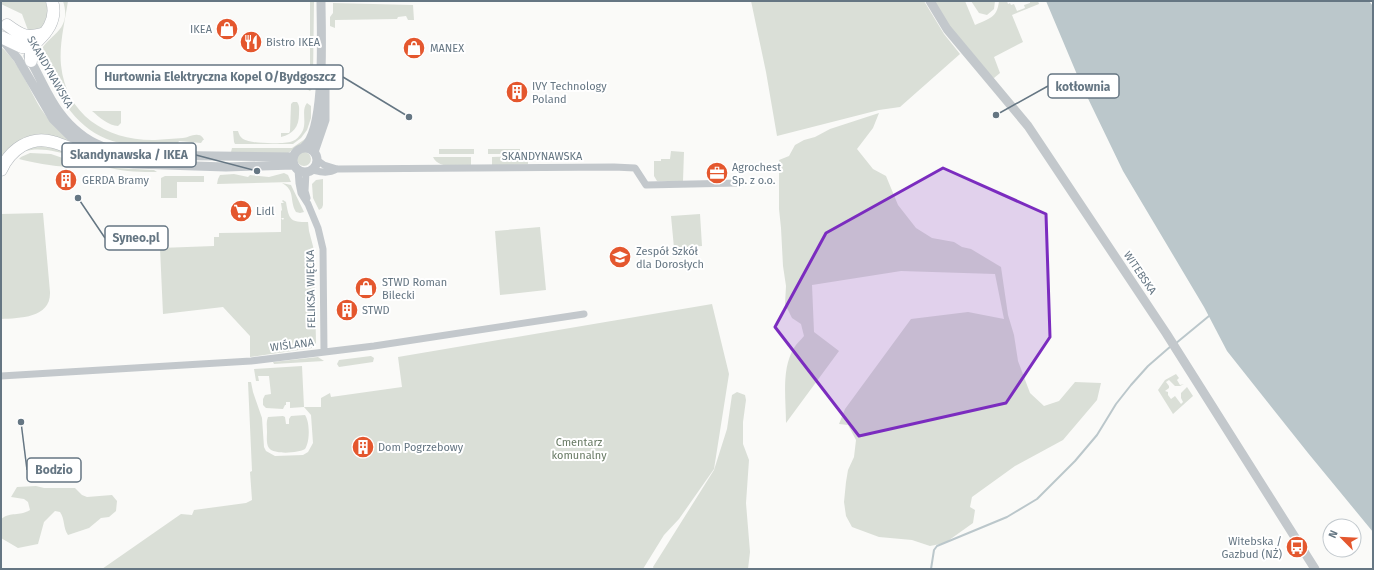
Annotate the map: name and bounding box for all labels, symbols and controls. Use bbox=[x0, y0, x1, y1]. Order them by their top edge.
shop icon: IKEA bbox=[214, 16, 240, 42]
place label: IKEA bbox=[190, 23, 213, 36]
restaurant icon: Bistro IKEA bbox=[238, 29, 264, 55]
street label: SKANDYNAWSKA bbox=[24, 34, 76, 111]
shop icon: MANEX bbox=[401, 35, 427, 61]
place label: Bistro IKEA bbox=[266, 36, 321, 49]
place label: MANEX bbox=[430, 42, 464, 55]
callout: Hurtownia Elektryczna Kopel O/Bydgoszcz bbox=[96, 65, 343, 89]
text: Hurtownia Elektryczna Kopel O/Bydgoszcz bbox=[104, 70, 336, 84]
callout: kotłownia bbox=[1048, 74, 1119, 98]
building icon: IVY Technology Poland bbox=[504, 79, 530, 105]
place label: IVY Technology Poland bbox=[532, 80, 607, 106]
text: kotłownia bbox=[1056, 80, 1111, 94]
callout: Skandynawska / IKEA bbox=[62, 143, 196, 167]
text: Skandynawska / IKEA bbox=[70, 148, 189, 162]
street label: SKANDYNAWSKA bbox=[502, 150, 583, 163]
office icon: Agrochest Sp. z o.o. bbox=[704, 160, 730, 186]
place label: Agrochest Sp. z o.o. bbox=[732, 161, 781, 187]
building icon: GERDA Bramy bbox=[53, 167, 79, 193]
place label: GERDA Bramy bbox=[82, 174, 150, 187]
supermarket icon: Lidl bbox=[228, 198, 254, 224]
place label: Lidl bbox=[256, 205, 274, 218]
callout: Syneo.pl bbox=[105, 226, 168, 250]
text: Syneo.pl bbox=[112, 231, 160, 245]
school or university icon: Zespół Szkół dla Dorosłych bbox=[607, 244, 633, 270]
place label: Zespół Szkół dla Dorosłych bbox=[636, 245, 704, 271]
street label: FELIKSA WIĘCKA bbox=[304, 249, 318, 328]
street label: WITEBSKA bbox=[1121, 249, 1160, 298]
shop icon: STWD Roman Bilecki bbox=[353, 275, 379, 301]
place label: STWD Roman Bilecki bbox=[382, 276, 447, 302]
building icon: STWD bbox=[334, 297, 360, 323]
place label: STWD bbox=[362, 304, 390, 317]
street label: WIŚLANA bbox=[269, 335, 315, 354]
building icon: Dom Pogrzebowy bbox=[350, 434, 376, 460]
park label: Cmentarz komunalny bbox=[551, 436, 607, 462]
place label: Dom Pogrzebowy bbox=[378, 441, 464, 454]
callout: Bodzio bbox=[27, 458, 81, 482]
text: Bodzio bbox=[35, 463, 73, 477]
north arrow bbox=[1322, 518, 1362, 558]
text: N bbox=[1326, 528, 1341, 540]
bus stop icon: Witebska / Gazbud (NŻ) bbox=[1284, 534, 1310, 560]
place label: Witebska / Gazbud (NŻ) bbox=[1221, 535, 1282, 561]

